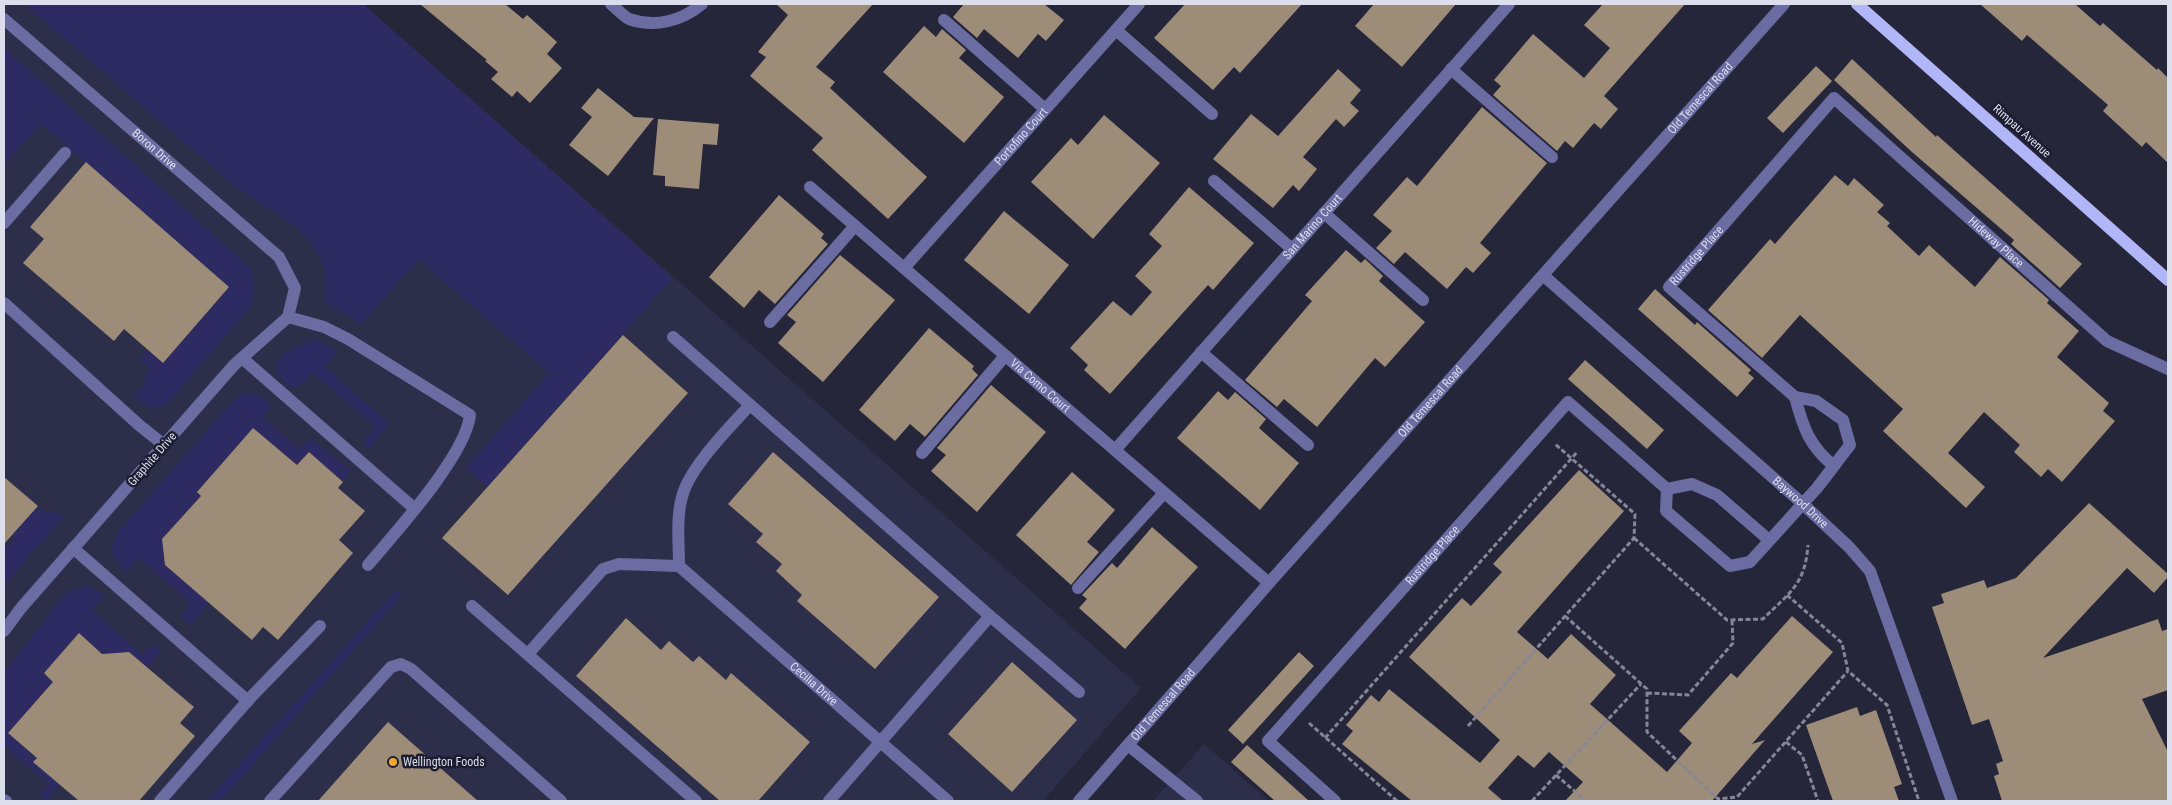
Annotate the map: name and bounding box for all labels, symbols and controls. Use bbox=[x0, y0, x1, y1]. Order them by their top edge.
street label: Old Temescal Road bbox=[1665, 60, 1736, 137]
street label: Rimpau Avenue bbox=[1990, 101, 2054, 161]
street label: Portofino Court bbox=[992, 104, 1051, 168]
street label: Boron Drive bbox=[129, 126, 180, 173]
street label: San Marino Court bbox=[1280, 191, 1345, 262]
street label: Hideway Place bbox=[1965, 214, 2027, 271]
street label: Rustridge Place bbox=[1667, 223, 1726, 288]
street label: Via Como Court bbox=[1007, 356, 1073, 416]
street label: Old Temescal Road bbox=[1395, 363, 1466, 440]
street label: Graphite Drive bbox=[125, 429, 179, 489]
street label: Baywood Drive bbox=[1770, 474, 1831, 531]
street label: Rustridge Place bbox=[1403, 523, 1462, 588]
street label: Cecilia Drive bbox=[787, 659, 841, 709]
street label: Old Temescal Road bbox=[1128, 666, 1198, 743]
place label: Wellington Foods bbox=[403, 755, 485, 769]
marker: Wellington Foods bbox=[387, 756, 399, 768]

